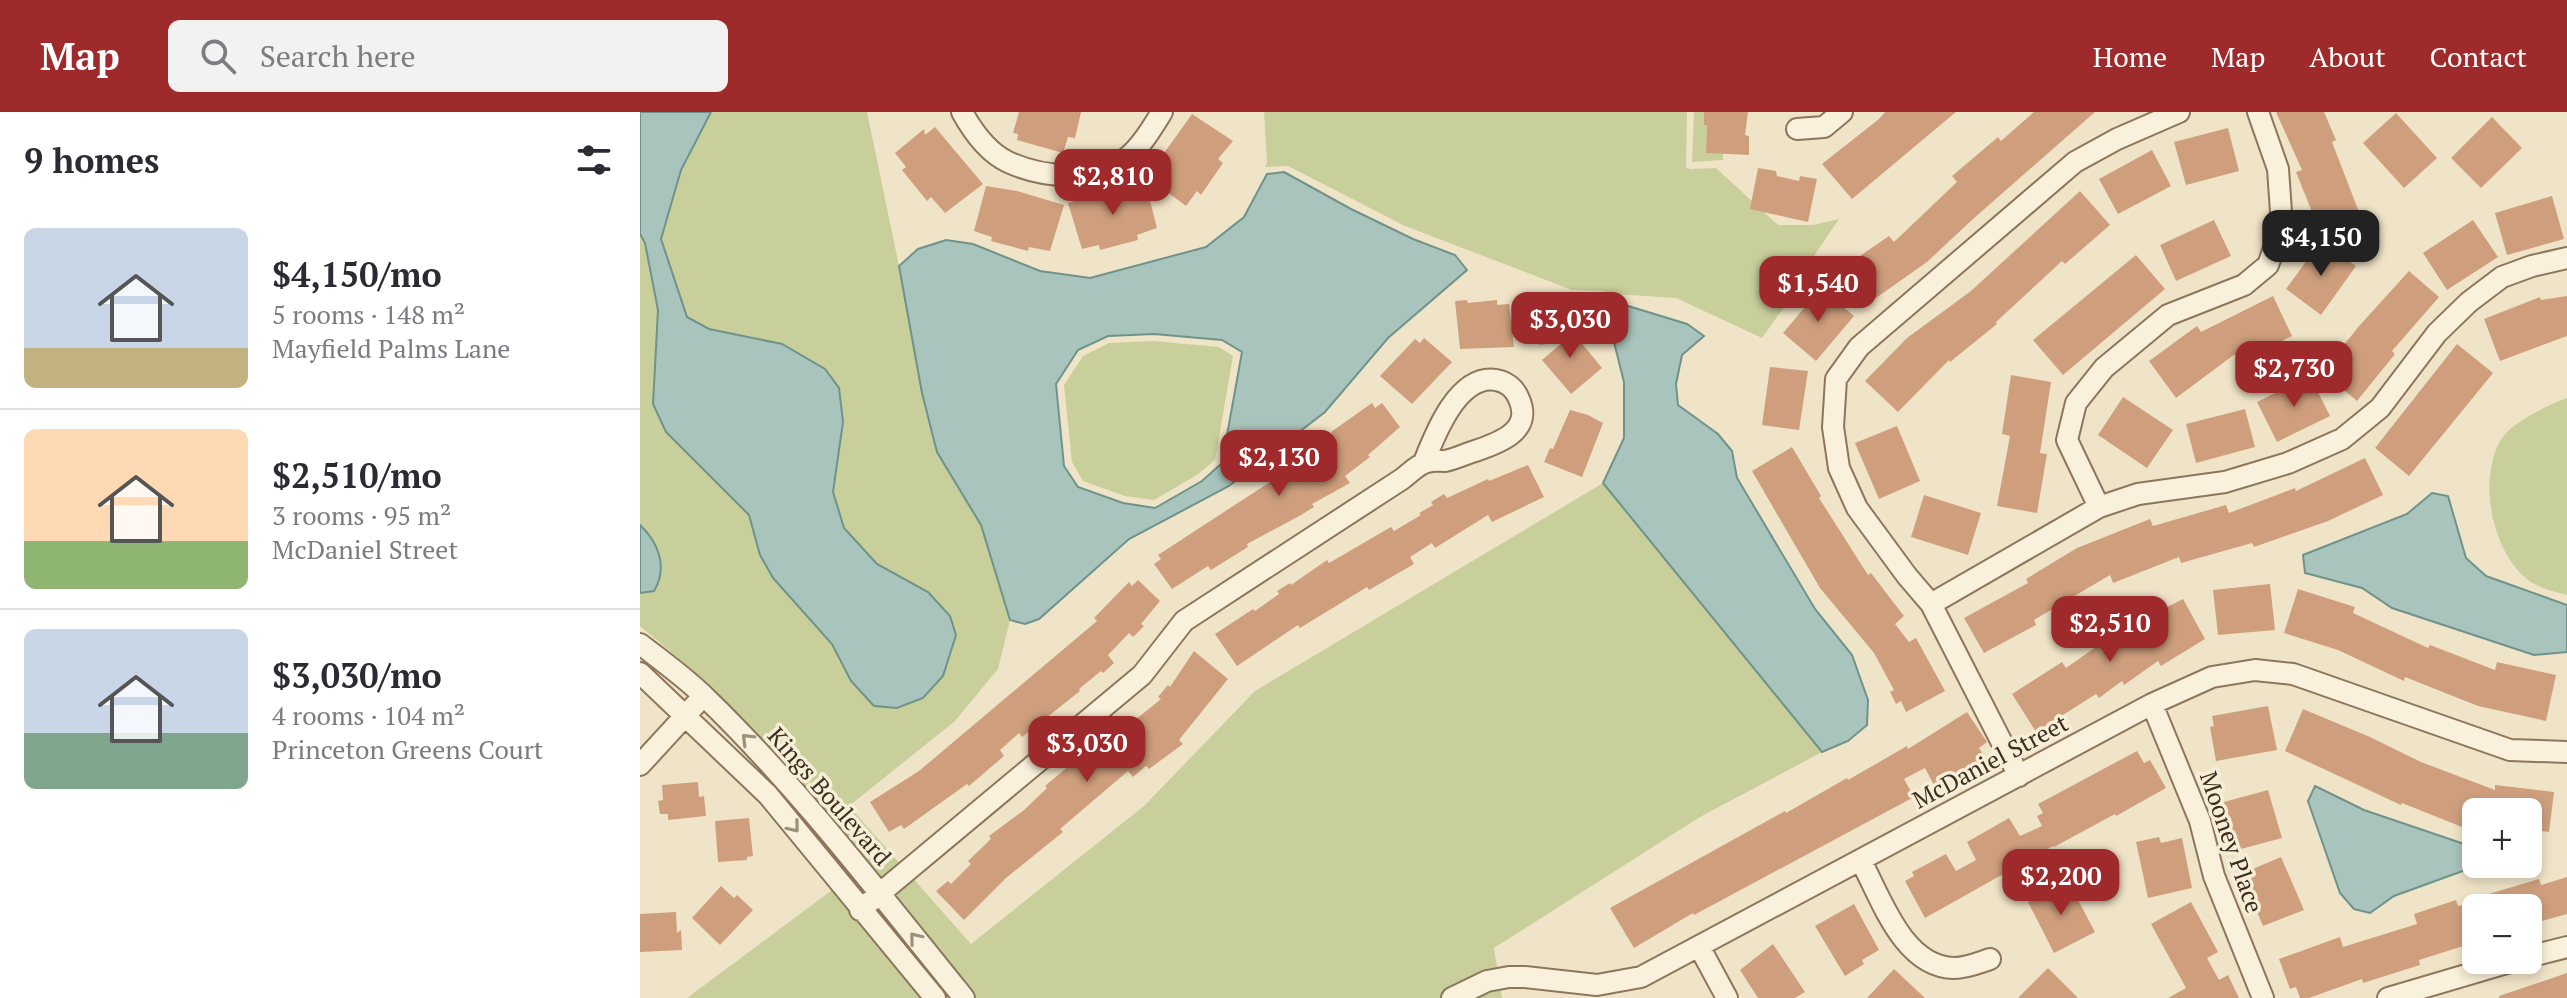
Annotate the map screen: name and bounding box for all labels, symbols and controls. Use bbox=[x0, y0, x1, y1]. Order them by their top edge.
search box bbox=[168, 20, 728, 92]
text: Map bbox=[40, 31, 120, 81]
icon: search bbox=[196, 34, 240, 78]
text: Search here bbox=[260, 36, 416, 76]
text: Home bbox=[2093, 38, 2167, 75]
text: Map bbox=[2211, 38, 2265, 75]
text: About bbox=[2309, 38, 2386, 75]
text: Contact bbox=[2430, 38, 2527, 75]
text: 9 homes bbox=[24, 138, 159, 183]
icon: filters bbox=[572, 138, 616, 182]
pin: $2,810 bbox=[1048, 149, 1178, 217]
text: $2,810 bbox=[1072, 158, 1154, 192]
pin: $4,150 bbox=[2256, 210, 2386, 278]
text: $4,150 bbox=[2280, 219, 2362, 253]
text: $4,150/mo bbox=[272, 252, 442, 297]
pin: $1,540 bbox=[1753, 256, 1883, 324]
icon: home bbox=[88, 260, 184, 356]
text: $1,540 bbox=[1777, 265, 1859, 299]
pin: $3,030 bbox=[1505, 292, 1635, 360]
text: 5 rooms · 148 m² bbox=[272, 297, 465, 331]
text: $3,030 bbox=[1529, 301, 1611, 335]
text: Mayfield Palms Lane bbox=[272, 331, 510, 365]
pin: $2,730 bbox=[2229, 341, 2359, 409]
text: $2,730 bbox=[2253, 350, 2335, 384]
pin: $2,130 bbox=[1214, 430, 1344, 498]
text: $2,130 bbox=[1238, 439, 1320, 473]
text: $2,510/mo bbox=[272, 453, 442, 498]
icon: home bbox=[88, 461, 184, 557]
text: 3 rooms · 95 m² bbox=[272, 498, 451, 532]
text: McDaniel Street bbox=[272, 532, 458, 566]
pin: $2,510 bbox=[2045, 596, 2175, 664]
text: $2,510 bbox=[2069, 605, 2151, 639]
text: $3,030/mo bbox=[272, 653, 442, 698]
icon: home bbox=[88, 661, 184, 757]
text: 4 rooms · 104 m² bbox=[272, 698, 465, 732]
street label: McDaniel Street bbox=[1907, 707, 2073, 815]
pin: $3,030 bbox=[1022, 716, 1152, 784]
street label: Kings Boulevard bbox=[761, 720, 899, 872]
text: $3,030 bbox=[1046, 725, 1128, 759]
text: Princeton Greens Court bbox=[272, 732, 543, 766]
one-way arrow bbox=[742, 734, 756, 748]
street label: Mooney Place bbox=[2193, 767, 2271, 917]
map controls bbox=[2462, 798, 2542, 974]
button: + bbox=[2462, 798, 2542, 878]
one-way arrow bbox=[784, 818, 798, 833]
pin: $2,200 bbox=[1996, 849, 2126, 917]
text: $2,200 bbox=[2020, 858, 2102, 892]
button: − bbox=[2462, 894, 2542, 974]
one-way arrow bbox=[910, 932, 925, 947]

